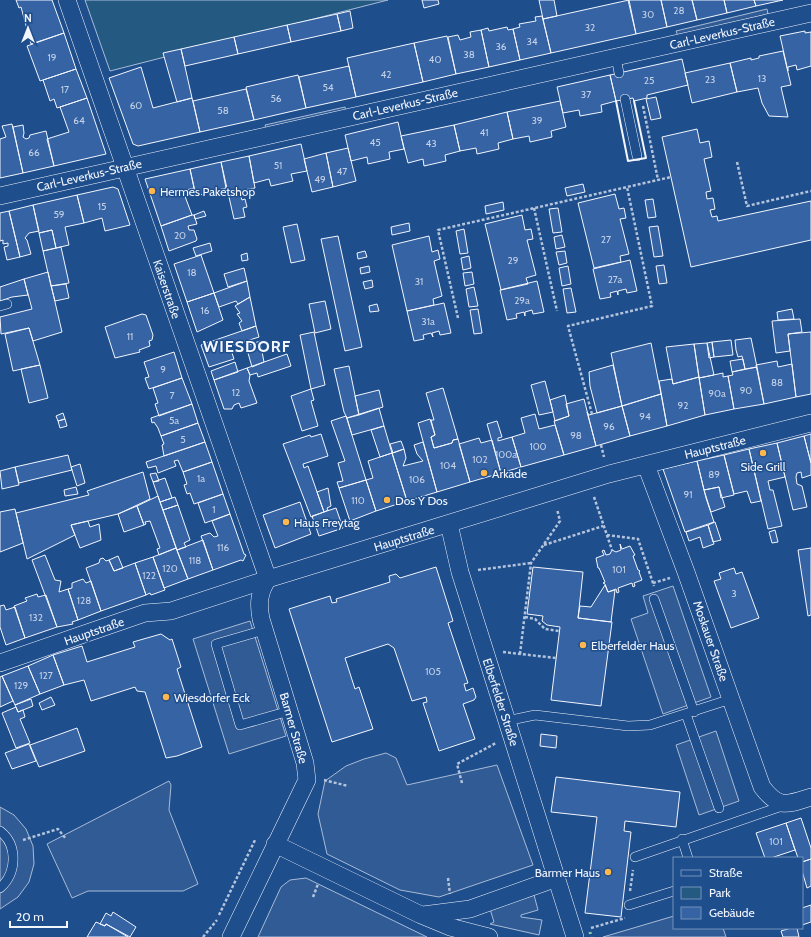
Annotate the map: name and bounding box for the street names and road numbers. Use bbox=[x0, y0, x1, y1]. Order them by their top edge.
street label: Carl-Leverkus-Straße bbox=[668, 14, 776, 52]
street label: Carl-Leverkus-Straße bbox=[351, 85, 459, 123]
street label: Carl-Leverkus-Straße bbox=[35, 156, 143, 194]
street label: Kaiserstraße bbox=[150, 257, 184, 321]
street label: Hauptstraße bbox=[683, 432, 747, 462]
street label: Hauptstraße bbox=[372, 522, 436, 554]
street label: Moskauer Straße bbox=[690, 599, 732, 683]
street label: Hauptstraße bbox=[62, 614, 126, 648]
street label: Elberfelder Straße bbox=[480, 656, 522, 748]
street label: Barmer Straße bbox=[277, 691, 311, 765]

